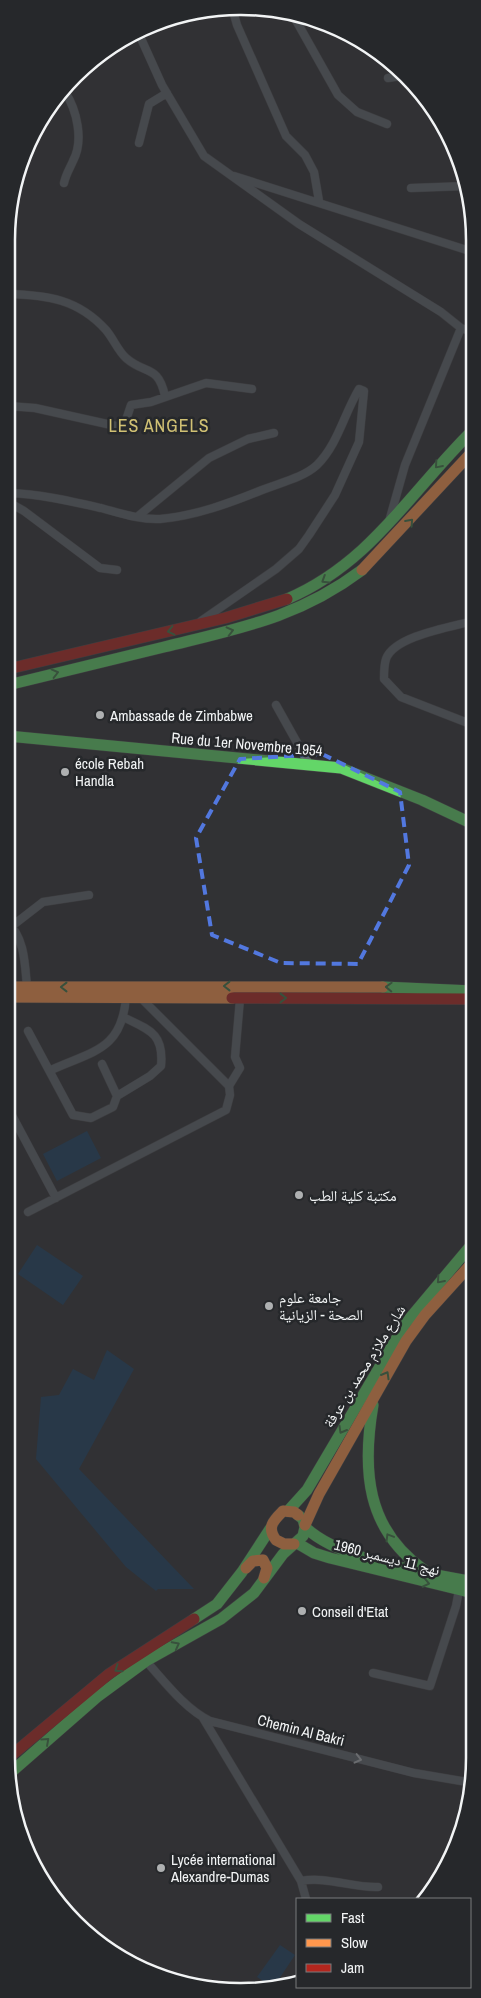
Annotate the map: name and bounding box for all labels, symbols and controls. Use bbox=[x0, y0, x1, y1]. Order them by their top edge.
district label: LES ANGELS bbox=[108, 413, 210, 438]
one-way arrow bbox=[435, 459, 444, 468]
one-way arrow bbox=[404, 519, 413, 528]
one-way arrow bbox=[321, 573, 330, 583]
one-way arrow bbox=[167, 625, 176, 636]
one-way arrow bbox=[225, 626, 234, 637]
one-way arrow bbox=[50, 668, 59, 679]
place label: Ambassade de Zimbabwe bbox=[109, 705, 253, 726]
marker: Ambassade de Zimbabwe bbox=[94, 709, 106, 721]
street label: Rue du 1er Novembre 1954 bbox=[170, 727, 324, 761]
place label: école Rebah Handla bbox=[75, 753, 144, 791]
marker: école Rebah Handla bbox=[59, 766, 71, 778]
one-way arrow bbox=[222, 981, 230, 991]
one-way arrow bbox=[60, 982, 68, 992]
one-way arrow bbox=[385, 982, 393, 993]
one-way arrow bbox=[280, 993, 288, 1003]
place label: مكتبة كلية الطب bbox=[309, 1185, 397, 1206]
marker: مكتبة كلية الطب bbox=[293, 1189, 305, 1201]
one-way arrow bbox=[437, 1274, 446, 1283]
place label: جامعة علوم الصحة - الزيانية bbox=[279, 1287, 363, 1325]
marker: جامعة علوم الصحة - الزيانية bbox=[263, 1300, 275, 1312]
street label: شارع ملازم محمد بن عرفة bbox=[318, 1301, 410, 1431]
one-way arrow bbox=[380, 1372, 390, 1381]
one-way arrow bbox=[338, 1424, 348, 1433]
street label: نهج 11 ديسمبر 1960 bbox=[332, 1534, 442, 1580]
one-way arrow bbox=[386, 1534, 396, 1543]
one-way arrow bbox=[422, 1577, 431, 1588]
place label: Conseil d'Etat bbox=[312, 1601, 389, 1622]
marker: Conseil d'Etat bbox=[296, 1605, 308, 1617]
one-way arrow bbox=[171, 1641, 180, 1651]
one-way arrow bbox=[114, 1662, 123, 1672]
street label: Chemin Al Bakri bbox=[255, 1709, 347, 1751]
one-way arrow bbox=[40, 1738, 49, 1747]
one-way arrow bbox=[354, 1753, 363, 1764]
place label: Lycée international Alexandre-Dumas bbox=[170, 1849, 275, 1887]
marker: Lycée international Alexandre-Dumas bbox=[155, 1862, 167, 1874]
legend bbox=[296, 1898, 471, 1988]
text: Fast bbox=[341, 1907, 365, 1928]
text: Slow bbox=[341, 1932, 368, 1953]
text: Jam bbox=[341, 1957, 364, 1978]

